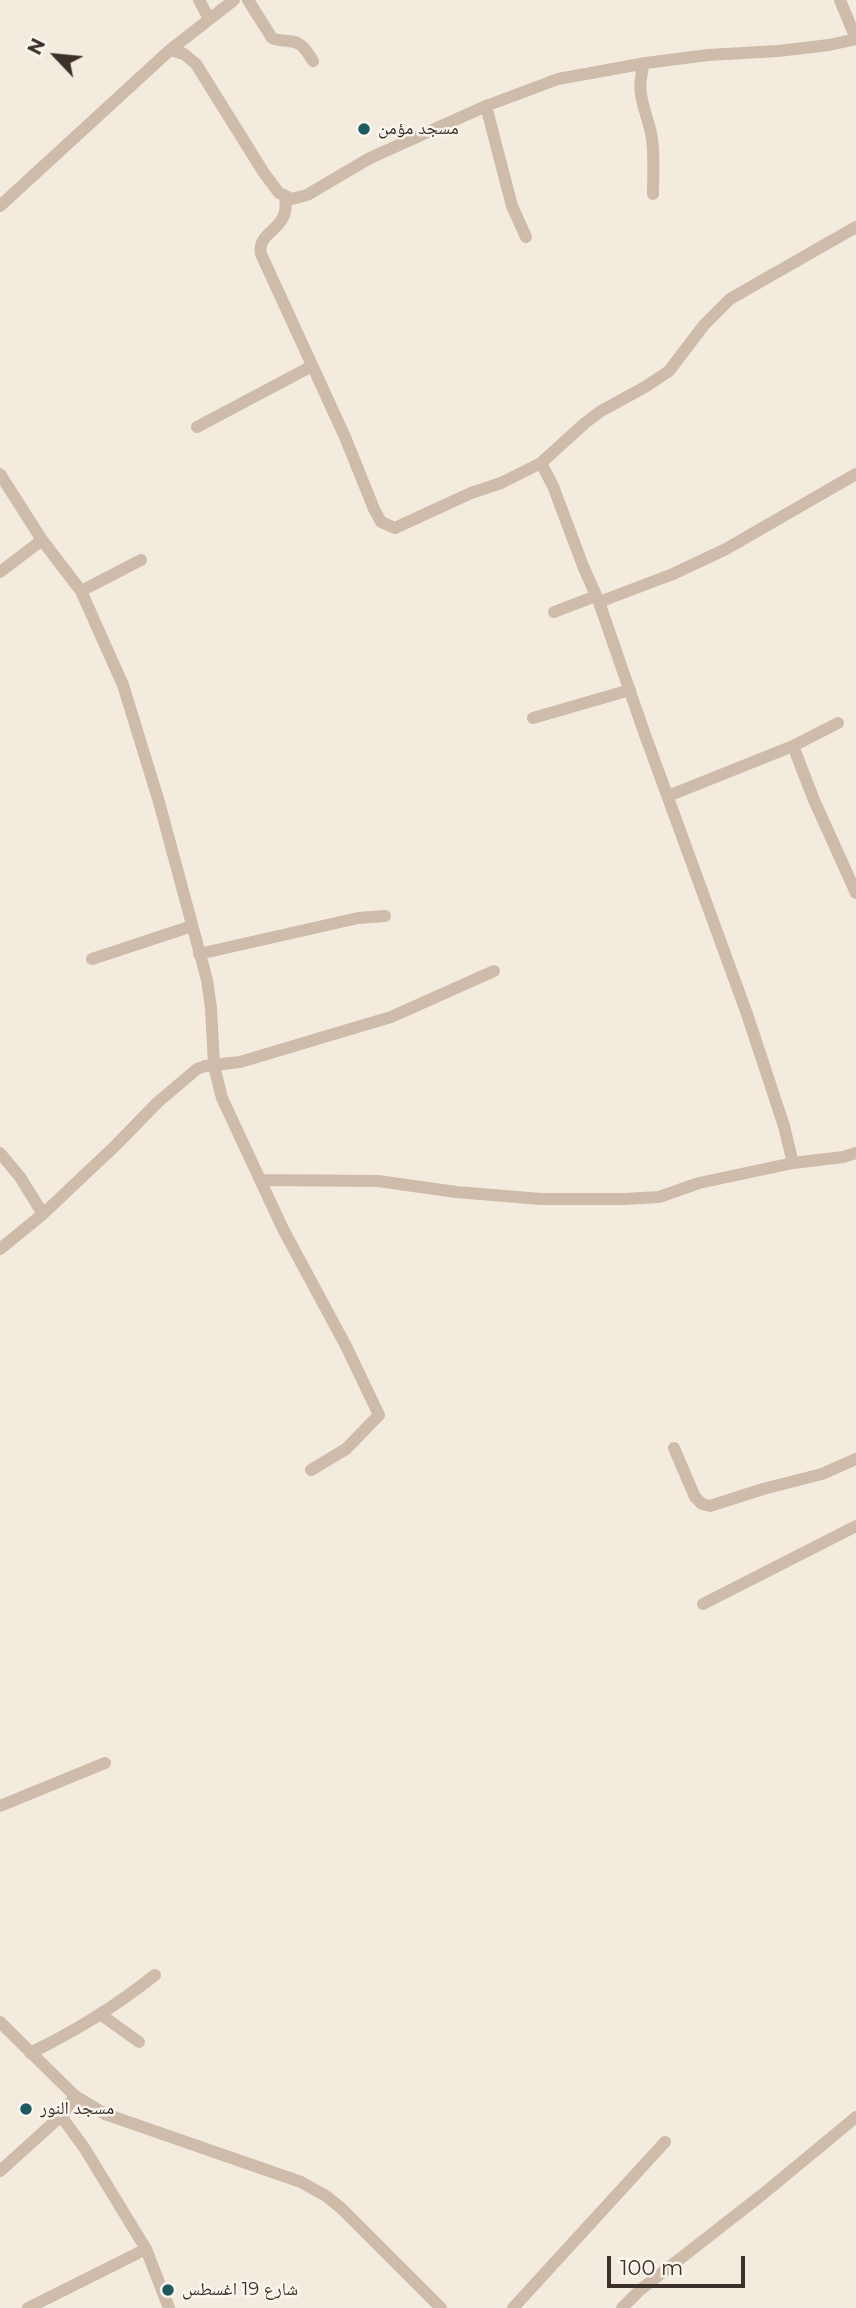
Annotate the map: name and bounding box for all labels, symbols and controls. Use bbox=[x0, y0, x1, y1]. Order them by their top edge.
north arrow bbox=[21, 21, 91, 91]
text: N bbox=[23, 35, 50, 59]
place label: مسجد مؤمن bbox=[378, 118, 459, 140]
marker: مسجد مؤمن bbox=[356, 121, 372, 137]
place label: مسجد النور bbox=[40, 2098, 114, 2120]
marker: مسجد النور bbox=[18, 2101, 34, 2117]
scale bar bbox=[611, 2242, 749, 2286]
text: 100 m bbox=[620, 2255, 683, 2280]
place label: شارع 19 اغسطس bbox=[182, 2279, 298, 2301]
marker: شارع 19 اغسطس bbox=[160, 2282, 176, 2298]

